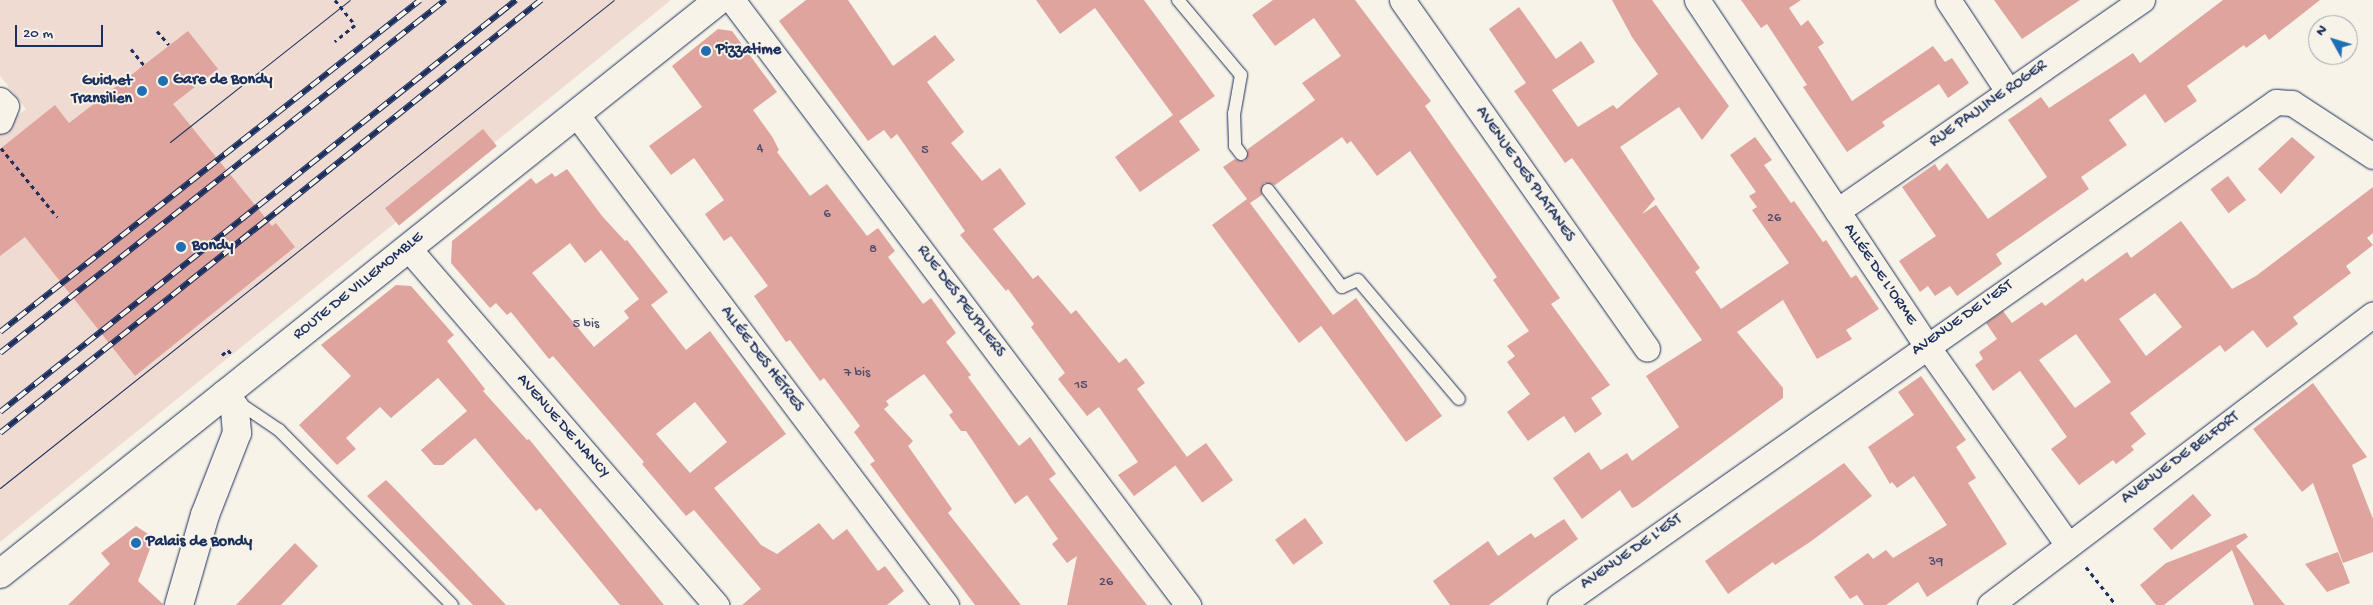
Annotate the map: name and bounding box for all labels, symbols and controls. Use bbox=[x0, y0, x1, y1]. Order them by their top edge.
scale bar bbox=[18, 15, 105, 47]
north arrow bbox=[2308, 15, 2358, 65]
text: N bbox=[2312, 22, 2331, 40]
text: 20 m bbox=[23, 25, 53, 43]
place label: Pizzatime bbox=[716, 41, 781, 61]
marker: Pizzatime bbox=[700, 45, 712, 57]
street label: RUE PAULINE ROGER bbox=[1926, 57, 2052, 153]
place label: Gare de Bondy bbox=[173, 71, 272, 91]
place label: Guichet Transilien bbox=[71, 72, 132, 110]
marker: Gare de Bondy bbox=[157, 75, 169, 87]
marker: Guichet Transilien bbox=[136, 85, 148, 97]
street label: AVENUE DES PLATANES bbox=[1470, 104, 1578, 246]
house number: 4 bbox=[757, 141, 763, 157]
house number: 5 bbox=[921, 143, 929, 159]
house number: 6 bbox=[823, 207, 831, 223]
house number: 26 bbox=[1767, 211, 1781, 227]
street label: ALLÉE DE L'ORME bbox=[1838, 221, 1920, 329]
street label: ROUTE DE VILLEMOMBLE bbox=[290, 229, 428, 345]
place label: Bondy bbox=[192, 237, 233, 257]
marker: Bondy bbox=[174, 240, 188, 254]
house number: 8 bbox=[869, 242, 877, 258]
street label: RUE DES PEUPLIERS bbox=[912, 242, 1008, 362]
street label: AVENUE DE L'EST bbox=[1909, 277, 2017, 361]
street label: ALLÉE DES HÊTRES bbox=[715, 303, 807, 417]
house number: 5 bis bbox=[573, 317, 599, 333]
house number: 7 bis bbox=[844, 366, 870, 382]
street label: AVENUE DE NANCY bbox=[511, 371, 613, 483]
house number: 15 bbox=[1074, 378, 1088, 394]
street label: AVENUE DE BELFORT bbox=[2118, 409, 2244, 509]
street label: AVENUE DE L'EST bbox=[1578, 511, 1686, 595]
place label: Palais de Bondy bbox=[146, 533, 252, 553]
marker: Palais de Bondy bbox=[130, 537, 142, 549]
house number: 39 bbox=[1929, 555, 1943, 571]
house number: 26 bbox=[1099, 575, 1113, 591]

